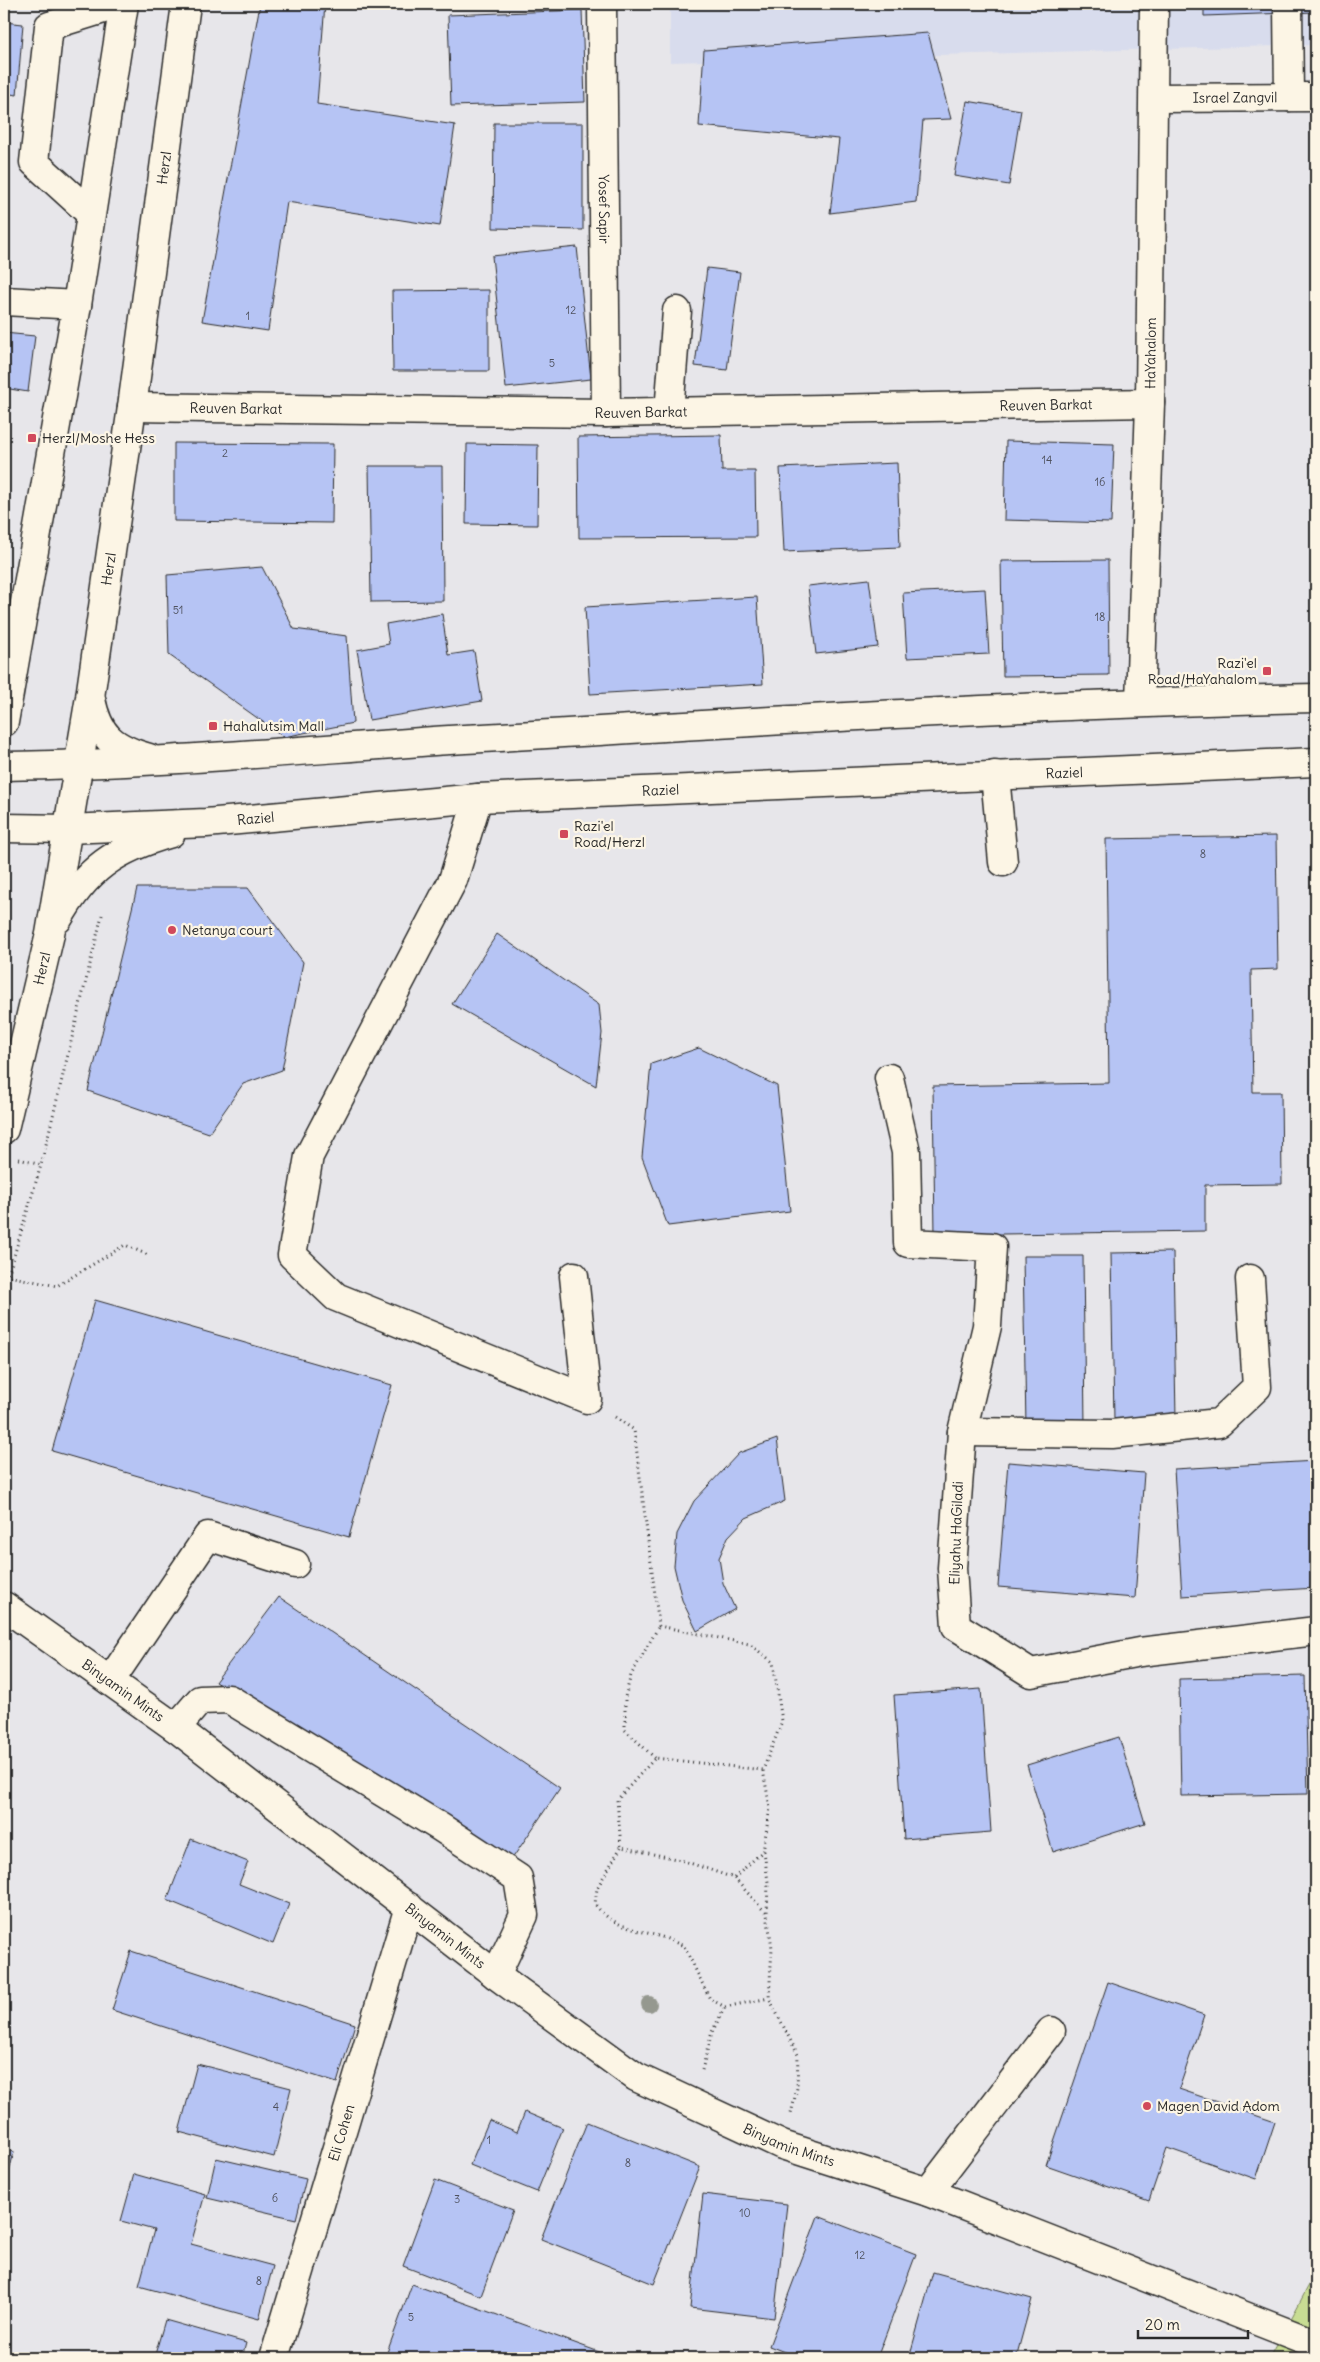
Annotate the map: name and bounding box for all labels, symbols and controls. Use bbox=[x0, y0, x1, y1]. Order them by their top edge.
street label: Israel Zangvil bbox=[1193, 88, 1277, 107]
street label: Herzl bbox=[153, 150, 175, 185]
street label: Yosef Sapir bbox=[595, 174, 613, 244]
house number: 12 bbox=[566, 303, 576, 317]
house number: 1 bbox=[246, 309, 250, 323]
street label: HaYahalom bbox=[1141, 317, 1160, 389]
house number: 5 bbox=[549, 356, 555, 370]
street label: Reuven Barkat bbox=[999, 395, 1093, 415]
street label: Reuven Barkat bbox=[189, 399, 283, 418]
street label: Reuven Barkat bbox=[594, 403, 688, 422]
place label: Herzl/Moshe Hess bbox=[42, 429, 155, 447]
marker: Herzl/Moshe Hess bbox=[26, 432, 38, 444]
house number: 2 bbox=[222, 446, 228, 460]
house number: 14 bbox=[1042, 453, 1052, 467]
house number: 16 bbox=[1095, 475, 1105, 489]
street label: Herzl bbox=[97, 551, 120, 587]
house number: 51 bbox=[173, 603, 183, 617]
house number: 18 bbox=[1095, 610, 1105, 624]
place label: Razi'el Road/HaYahalom bbox=[1148, 654, 1257, 688]
marker: Razi'el Road/HaYahalom bbox=[1261, 665, 1273, 677]
place label: Hahalutsim Mall bbox=[223, 717, 324, 735]
marker: Hahalutsim Mall bbox=[207, 720, 219, 732]
street label: Raziel bbox=[1045, 763, 1083, 783]
street label: Raziel bbox=[641, 780, 680, 800]
street label: Raziel bbox=[236, 808, 275, 829]
place label: Razi'el Road/Herzl bbox=[574, 817, 645, 851]
marker: Razi'el Road/Herzl bbox=[558, 828, 570, 840]
house number: 8 bbox=[1200, 847, 1206, 861]
place label: Netanya court bbox=[182, 921, 273, 939]
marker: Netanya court bbox=[166, 924, 178, 936]
street label: Herzl bbox=[29, 950, 54, 987]
street label: Eliyahu HaGiladi bbox=[945, 1481, 967, 1585]
street label: Binyamin Mints bbox=[78, 1655, 168, 1726]
street label: Binyamin Mints bbox=[401, 1899, 489, 1972]
place label: Magen David Adom bbox=[1157, 2097, 1280, 2115]
house number: 4 bbox=[273, 2100, 279, 2114]
marker: Magen David Adom bbox=[1141, 2100, 1153, 2112]
street label: Eli Cohen bbox=[324, 2102, 358, 2163]
street label: Binyamin Mints bbox=[740, 2119, 837, 2170]
house number: 1 bbox=[487, 2133, 491, 2147]
house number: 8 bbox=[625, 2156, 631, 2170]
house number: 6 bbox=[272, 2191, 278, 2205]
house number: 3 bbox=[454, 2192, 460, 2206]
house number: 10 bbox=[739, 2206, 751, 2220]
house number: 12 bbox=[855, 2248, 865, 2262]
house number: 8 bbox=[256, 2274, 262, 2288]
scale bar bbox=[1138, 2307, 1248, 2339]
house number: 5 bbox=[408, 2310, 414, 2324]
text: 20 m bbox=[1145, 2315, 1180, 2334]

